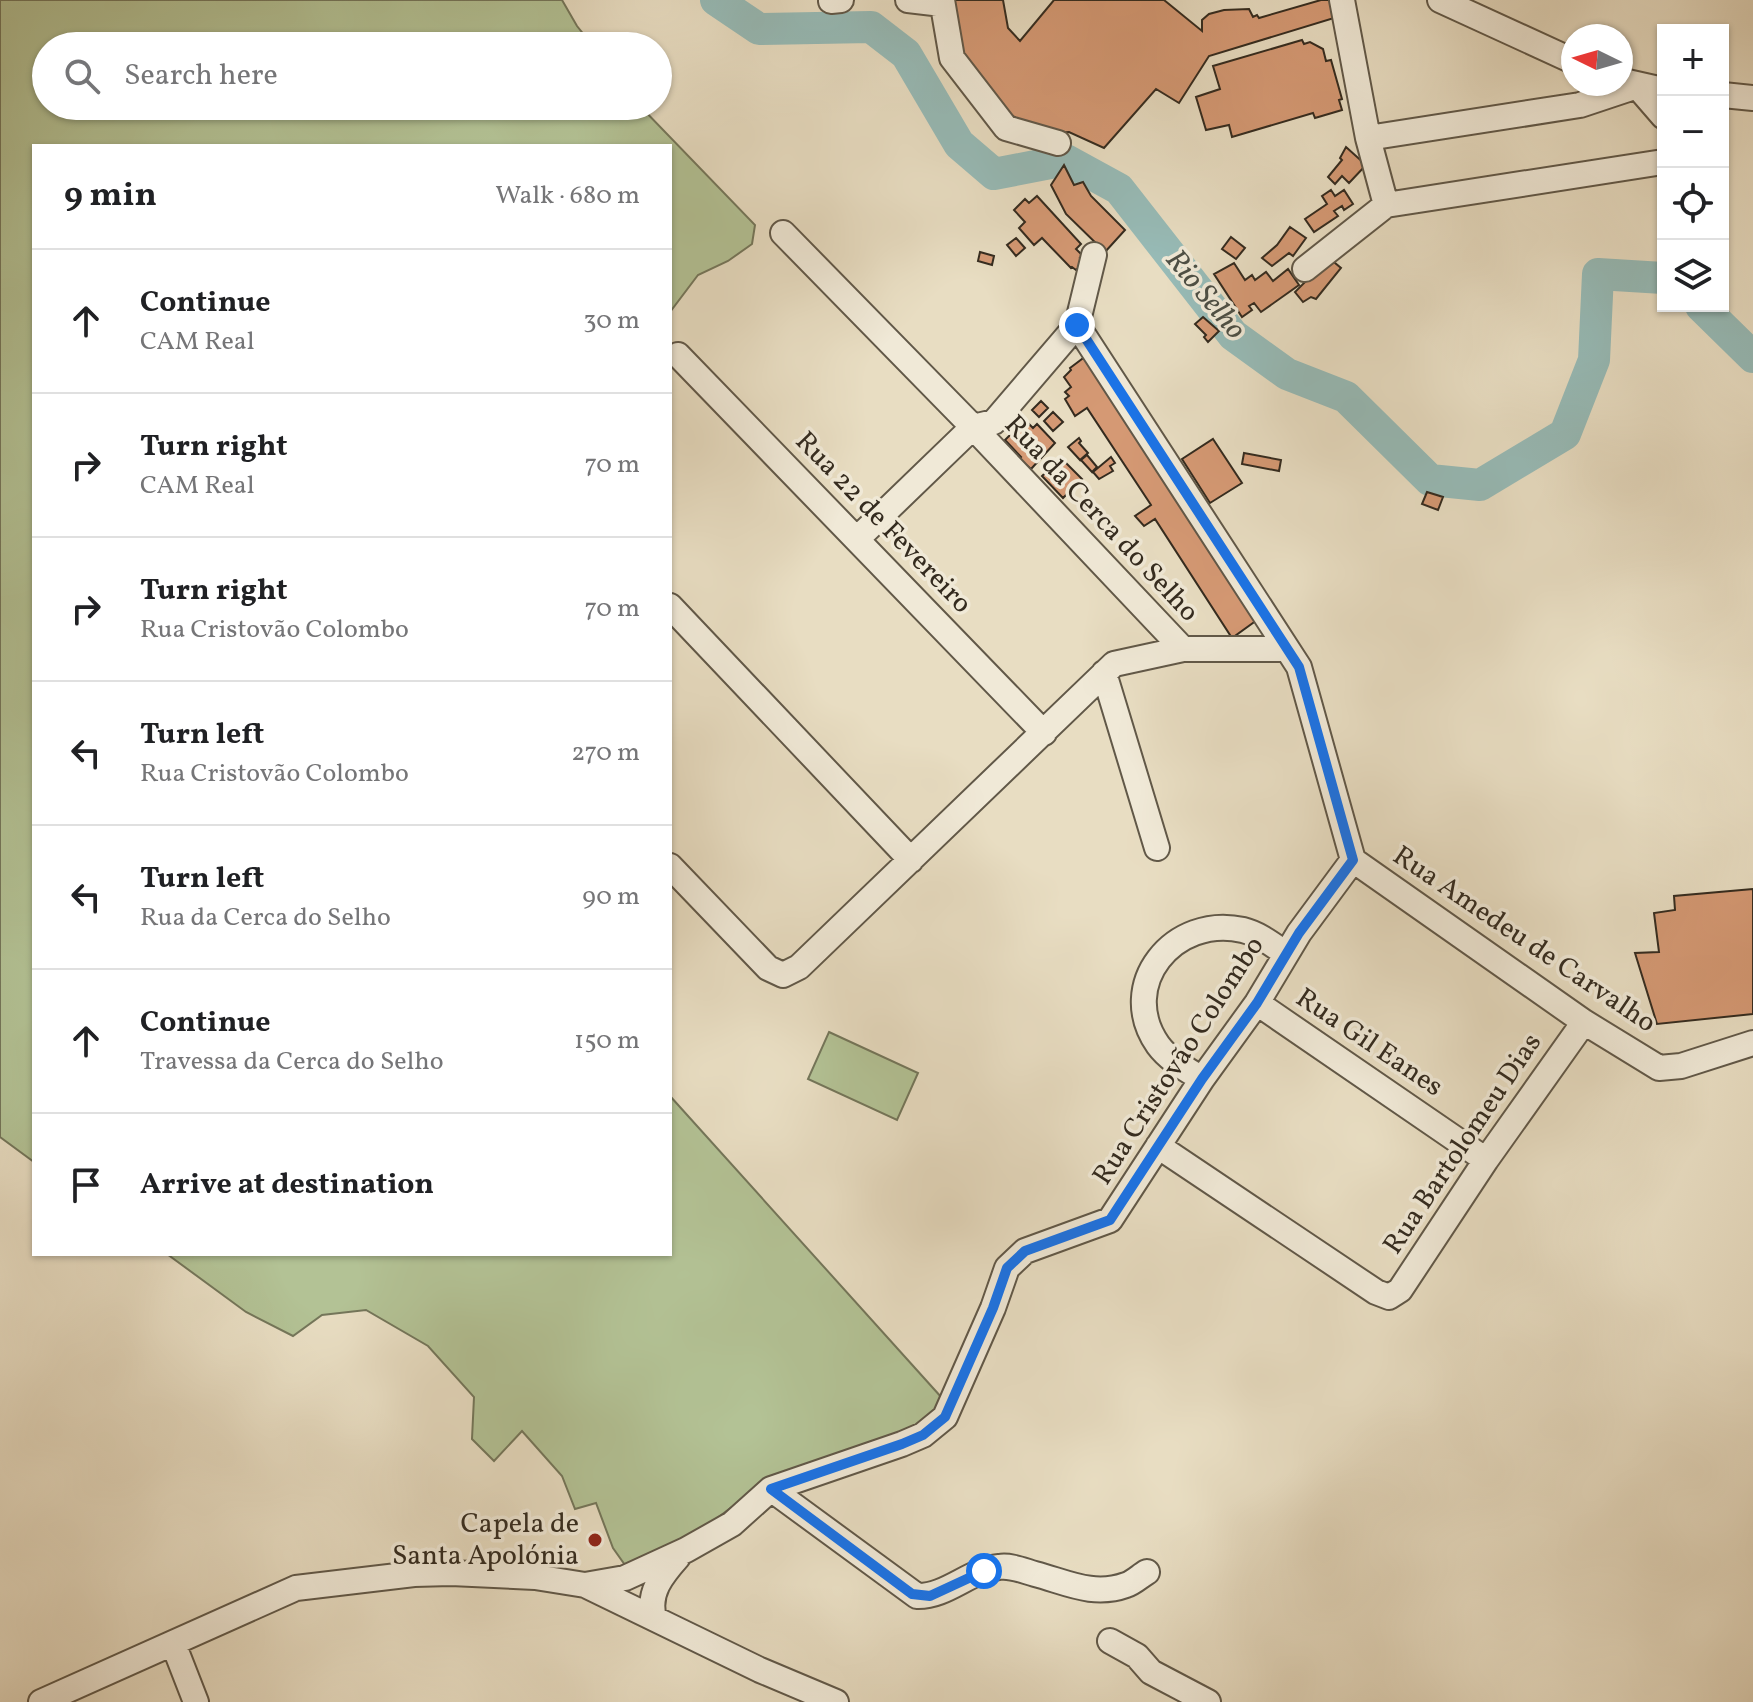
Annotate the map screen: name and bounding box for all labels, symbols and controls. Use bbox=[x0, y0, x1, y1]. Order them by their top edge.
north arrow bbox=[1561, 24, 1633, 96]
map controls bbox=[1657, 24, 1729, 312]
button: + bbox=[1657, 24, 1729, 96]
search box bbox=[32, 32, 672, 120]
icon: search bbox=[60, 54, 104, 98]
text: Search here bbox=[124, 55, 278, 97]
button: − bbox=[1657, 96, 1729, 168]
button: locate bbox=[1657, 168, 1729, 240]
text: 9 min bbox=[64, 173, 157, 220]
text: Walk · 680 m bbox=[495, 178, 640, 214]
button: layers bbox=[1657, 240, 1729, 312]
water label: Rio Selho bbox=[1155, 241, 1255, 349]
text: Continue bbox=[140, 282, 271, 324]
icon: ahead bbox=[64, 299, 108, 343]
text: 30 m bbox=[583, 303, 640, 339]
route end bbox=[1059, 307, 1095, 343]
text: CAM Real bbox=[140, 324, 254, 360]
street label: Rua da Cerca do Selho bbox=[995, 407, 1207, 631]
street label: Rua 22 de Fevereiro bbox=[786, 423, 980, 623]
text: Turn right bbox=[140, 426, 288, 468]
icon: right bbox=[64, 443, 108, 487]
text: 70 m bbox=[585, 447, 640, 483]
text: CAM Real bbox=[140, 468, 254, 504]
text: Turn right bbox=[140, 570, 288, 612]
icon: right bbox=[64, 587, 108, 631]
text: 70 m bbox=[585, 591, 640, 627]
text: Rua Cristovão Colombo bbox=[140, 612, 409, 648]
text: Turn left bbox=[140, 714, 264, 756]
icon: left bbox=[64, 731, 108, 775]
text: 270 m bbox=[571, 735, 640, 771]
text: Rua Cristovão Colombo bbox=[140, 756, 409, 792]
street label: Rua Amedeu de Carvalho bbox=[1385, 837, 1663, 1043]
text: Turn left bbox=[140, 858, 264, 900]
icon: left bbox=[64, 875, 108, 919]
text: 90 m bbox=[582, 879, 640, 915]
text: Rua da Cerca do Selho bbox=[140, 900, 391, 936]
street label: Rua Cristovão Colombo bbox=[1084, 929, 1274, 1193]
street label: Rua Gil Eanes bbox=[1288, 979, 1450, 1107]
text: Continue bbox=[140, 1002, 271, 1044]
icon: ahead bbox=[64, 1019, 108, 1063]
text: 150 m bbox=[574, 1023, 640, 1059]
street label: Rua Bartolomeu Dias bbox=[1374, 1026, 1552, 1262]
text: Travessa da Cerca do Selho bbox=[140, 1044, 444, 1080]
icon: arrive bbox=[64, 1163, 108, 1207]
text: Arrive at destination bbox=[140, 1164, 434, 1206]
place label: Capela de Santa Apolónia bbox=[392, 1505, 579, 1576]
marker: Capela de Santa Apolónia bbox=[586, 1531, 604, 1549]
route start bbox=[966, 1553, 1002, 1589]

